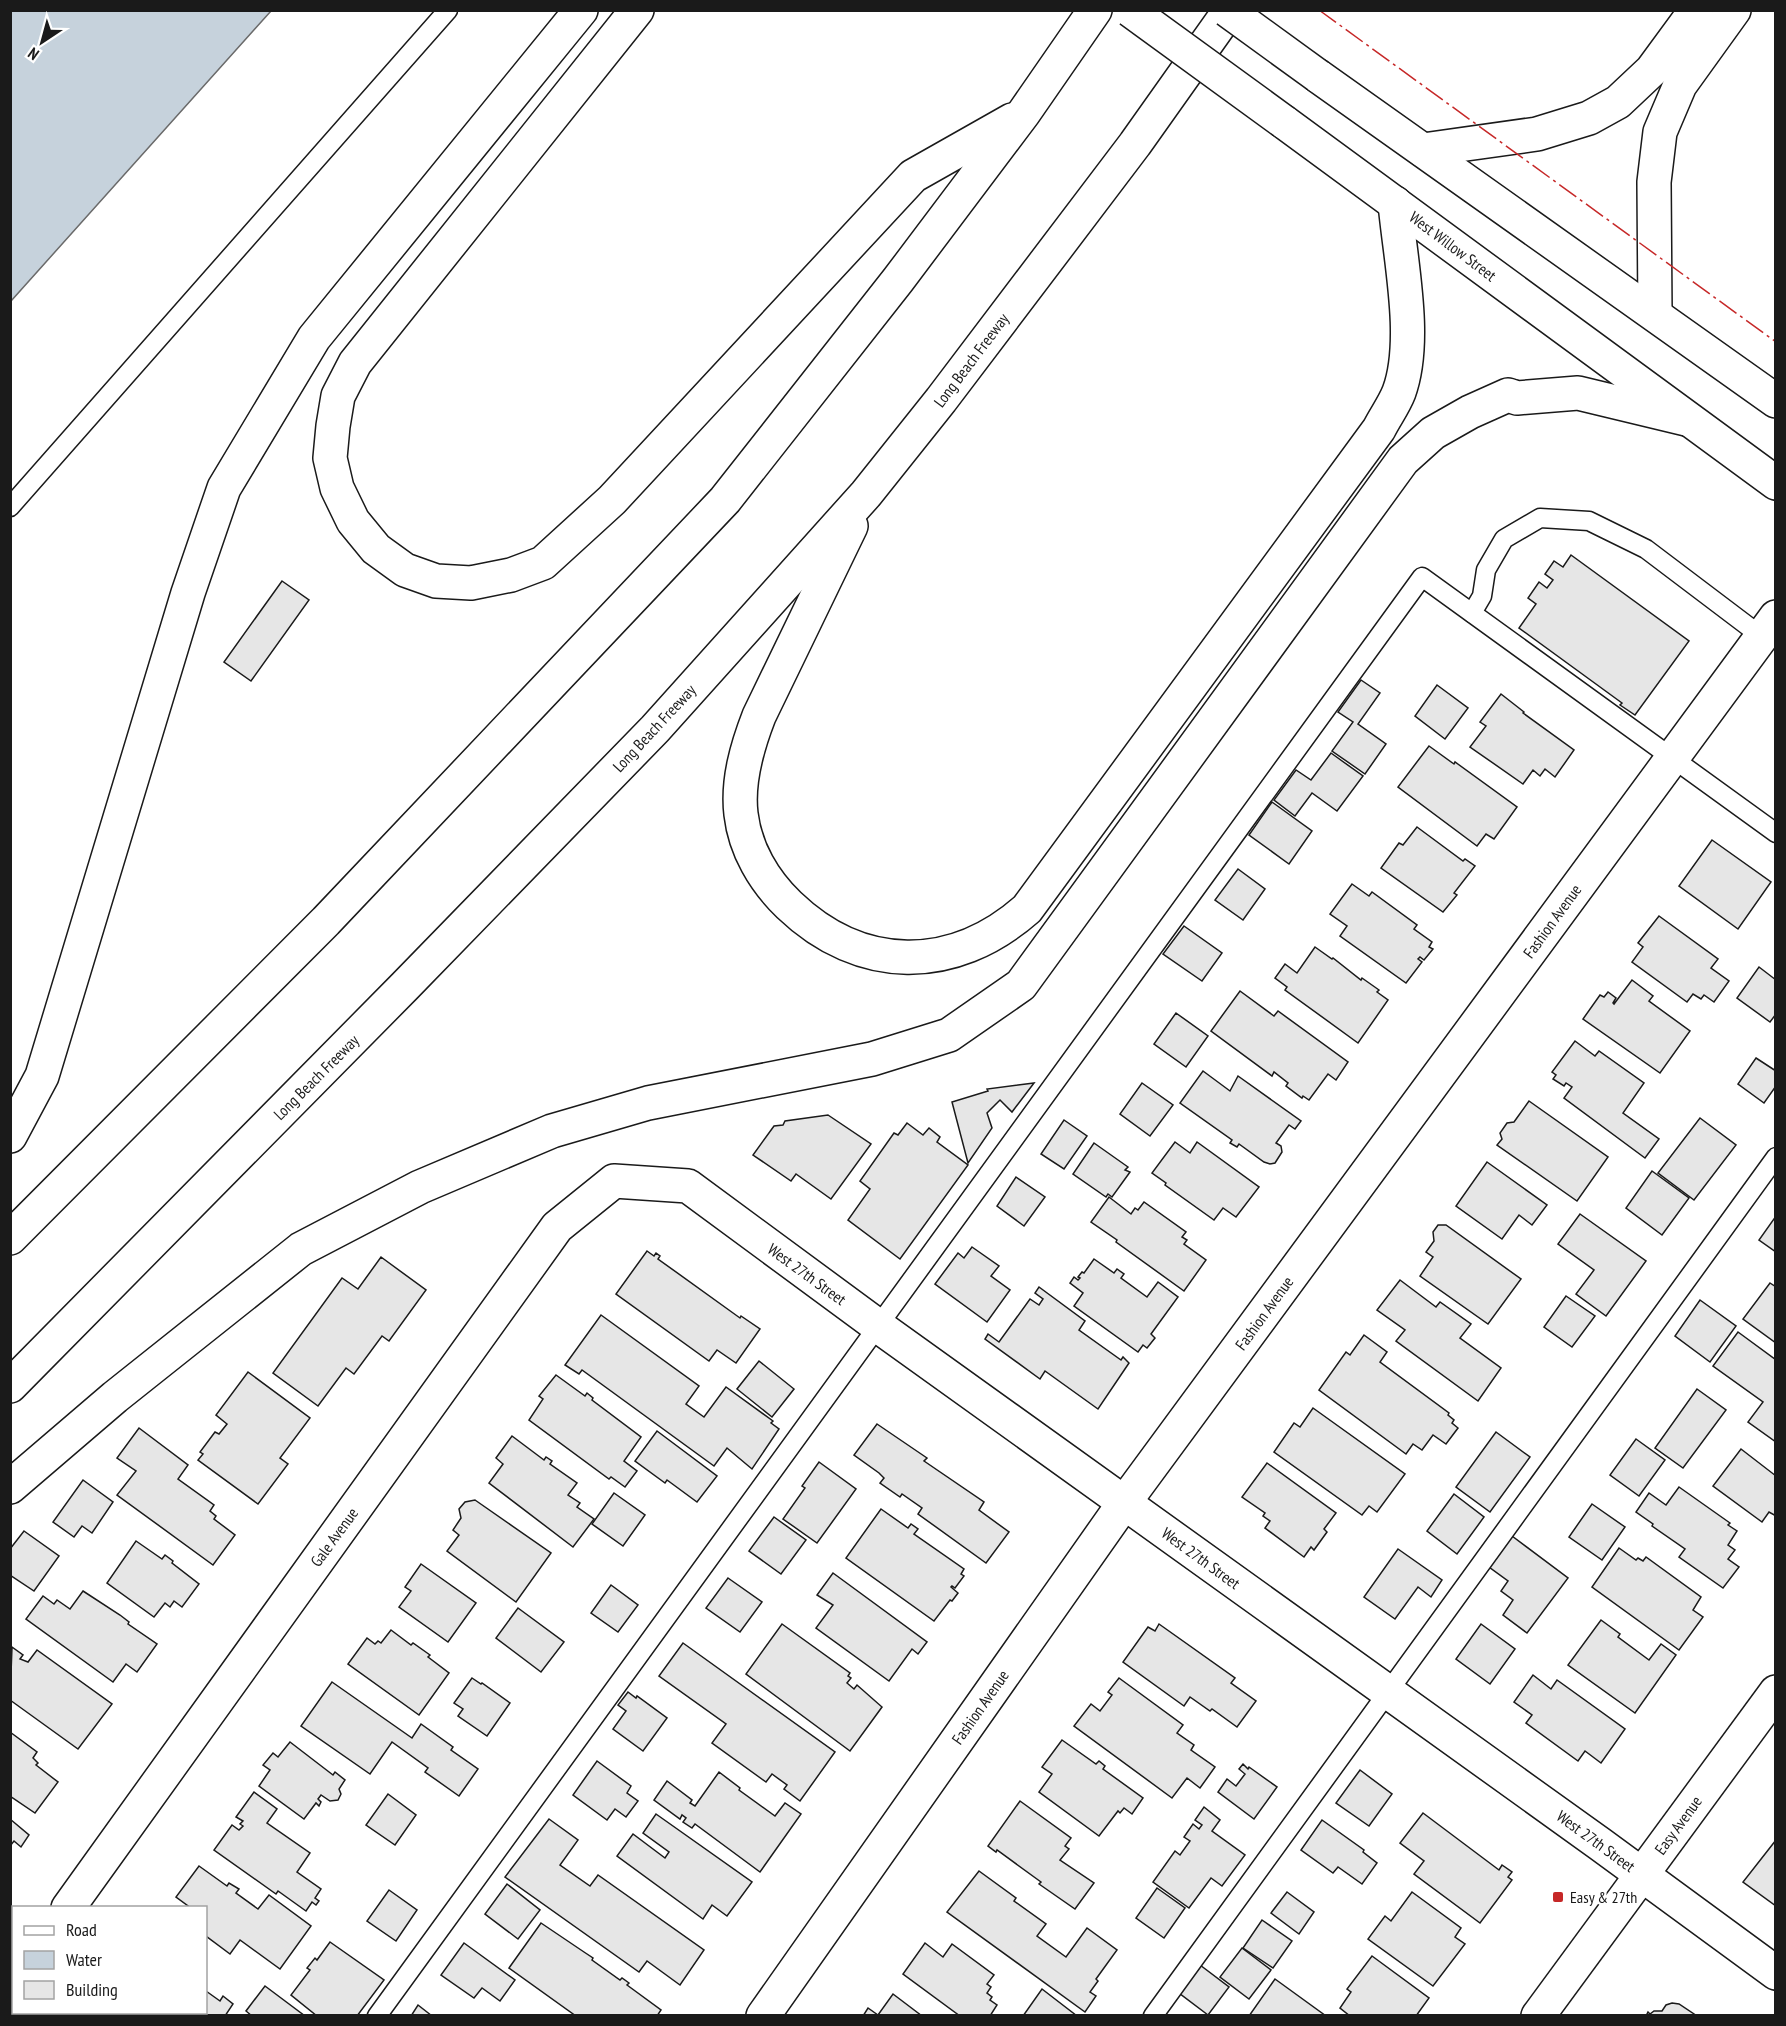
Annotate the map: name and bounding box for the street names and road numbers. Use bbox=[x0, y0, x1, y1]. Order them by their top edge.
street label: West Willow Street bbox=[1406, 207, 1501, 286]
street label: Long Beach Freeway bbox=[929, 309, 1013, 411]
street label: Long Beach Freeway bbox=[608, 680, 700, 776]
street label: Fashion Avenue bbox=[1519, 880, 1585, 962]
street label: Long Beach Freeway bbox=[269, 1030, 363, 1124]
street label: West 27th Street bbox=[764, 1239, 851, 1310]
street label: Fashion Avenue bbox=[1231, 1272, 1297, 1354]
street label: Gale Avenue bbox=[306, 1504, 362, 1570]
street label: West 27th Street bbox=[1158, 1523, 1245, 1594]
street label: Fashion Avenue bbox=[947, 1666, 1013, 1748]
street label: Easy Avenue bbox=[1650, 1792, 1706, 1858]
street label: West 27th Street bbox=[1553, 1806, 1640, 1877]

